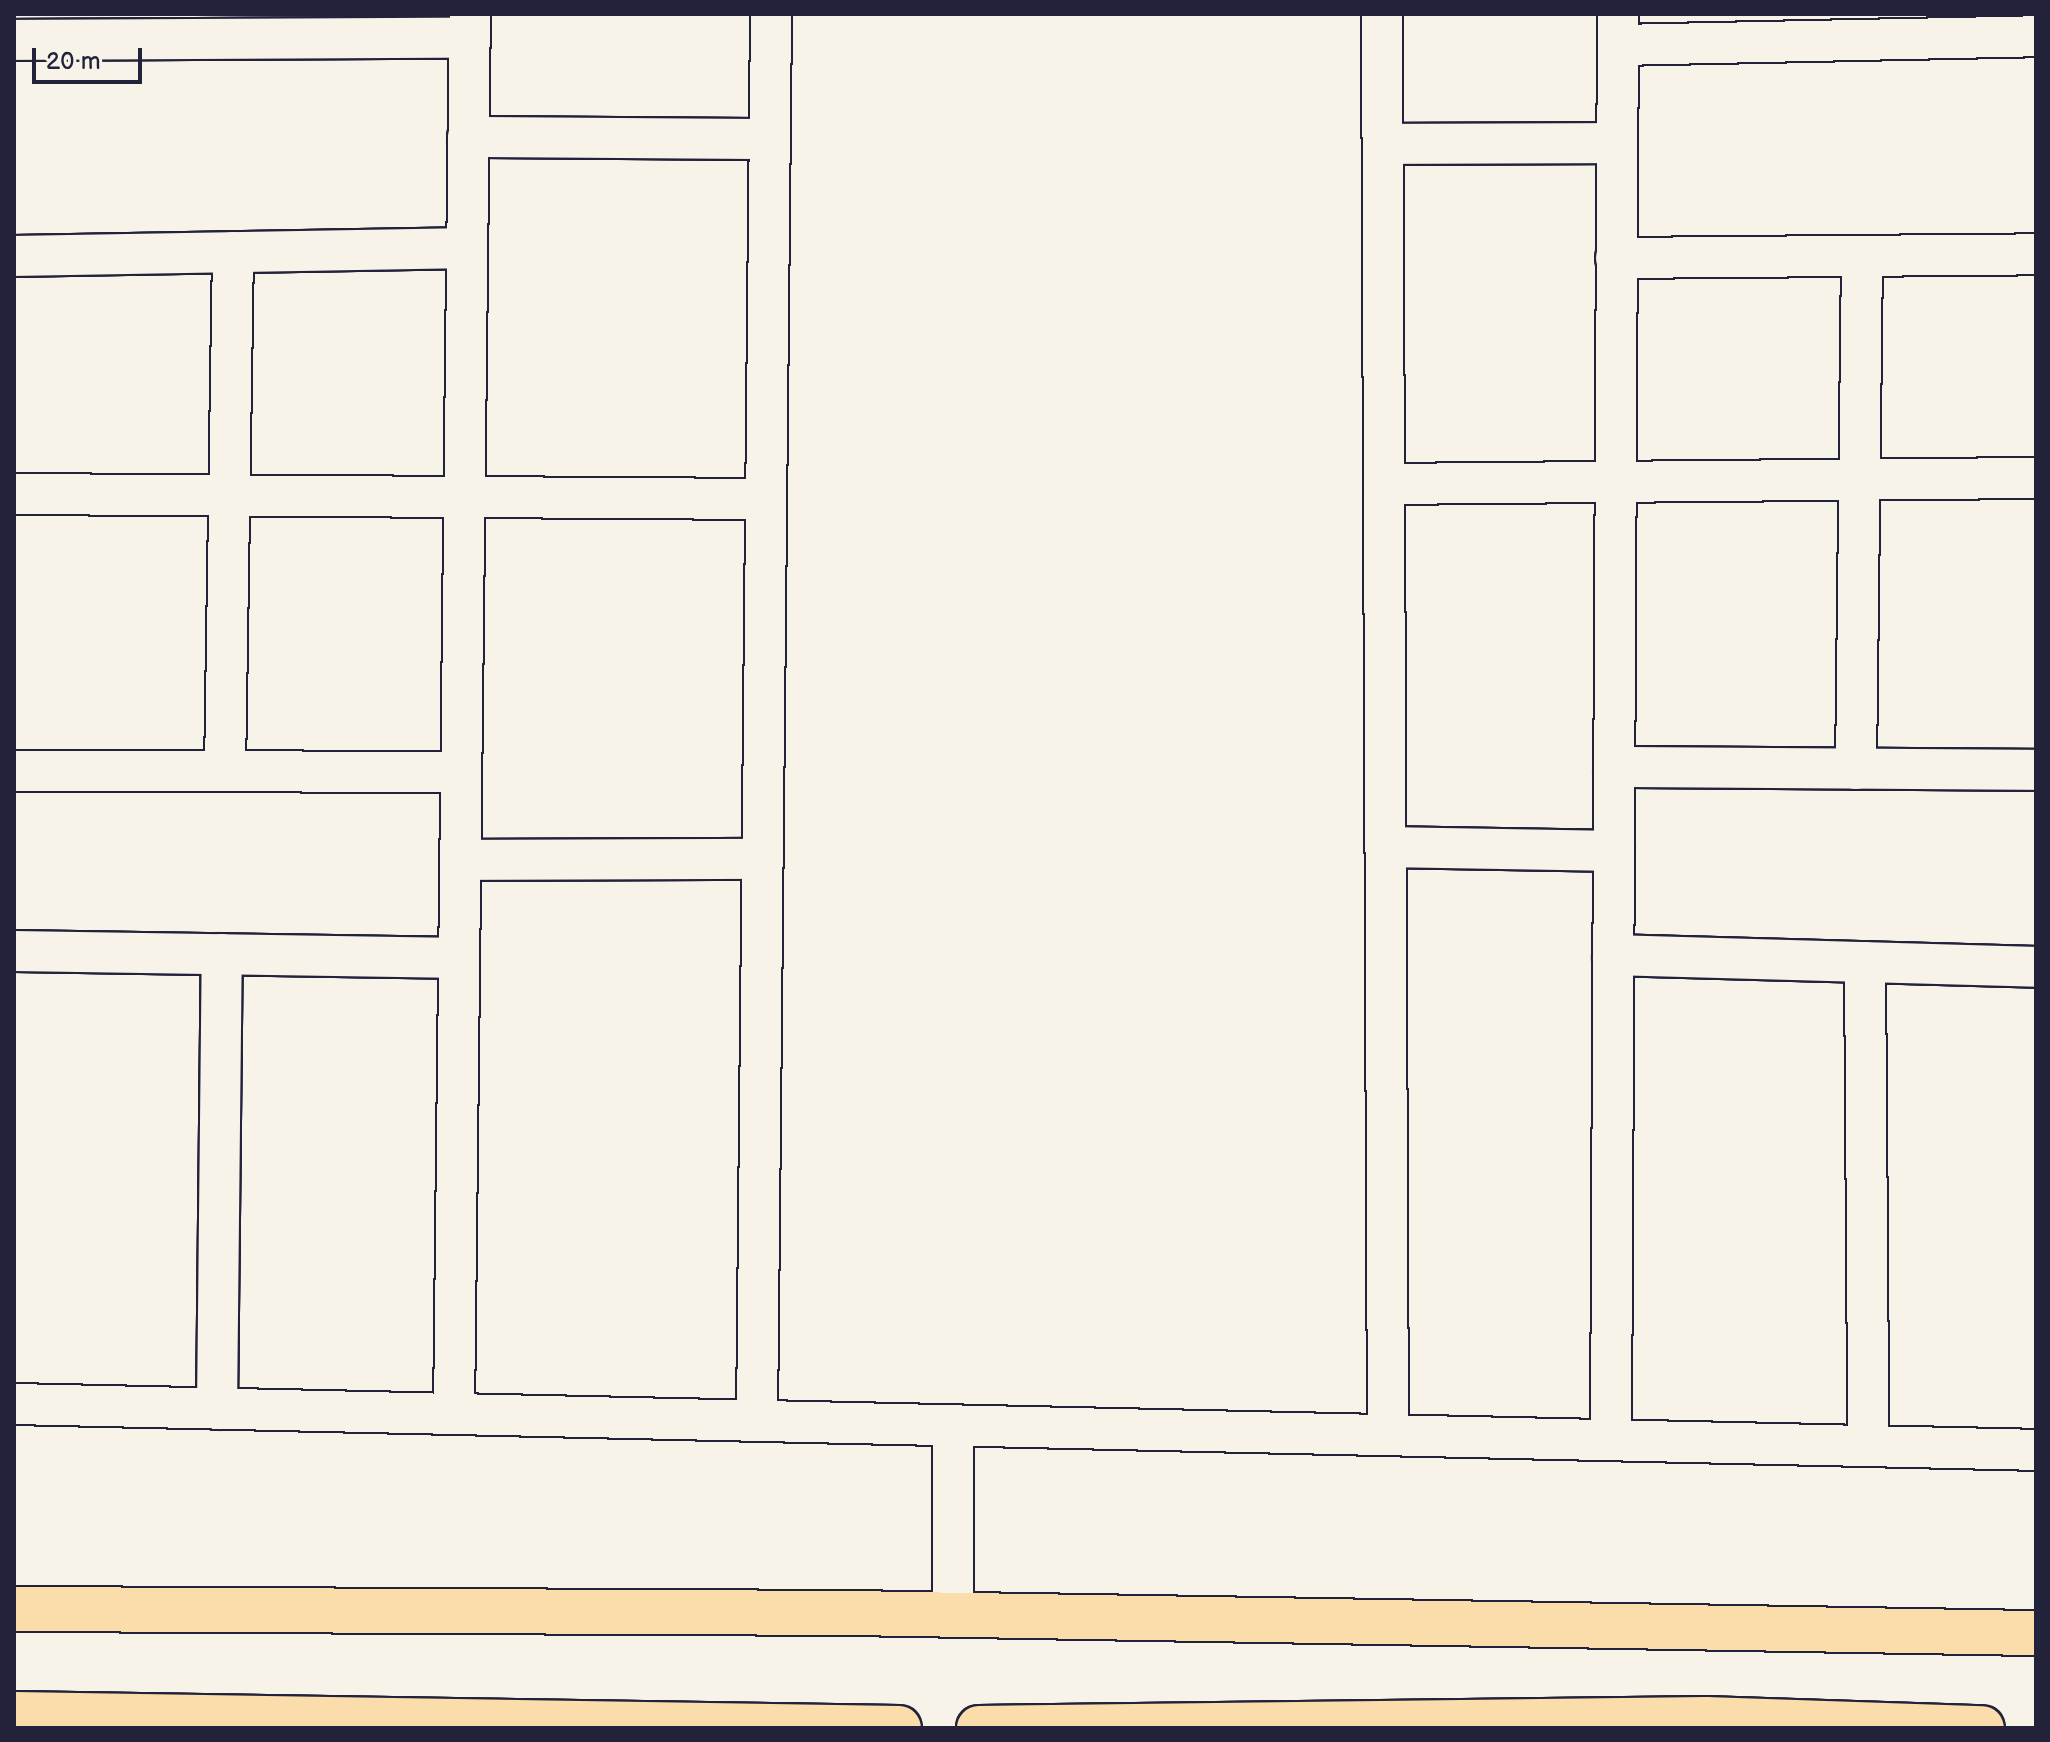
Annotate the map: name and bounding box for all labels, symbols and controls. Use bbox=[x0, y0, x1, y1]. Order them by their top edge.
scale bar bbox=[36, 32, 146, 82]
text: 20 m bbox=[46, 47, 101, 76]

